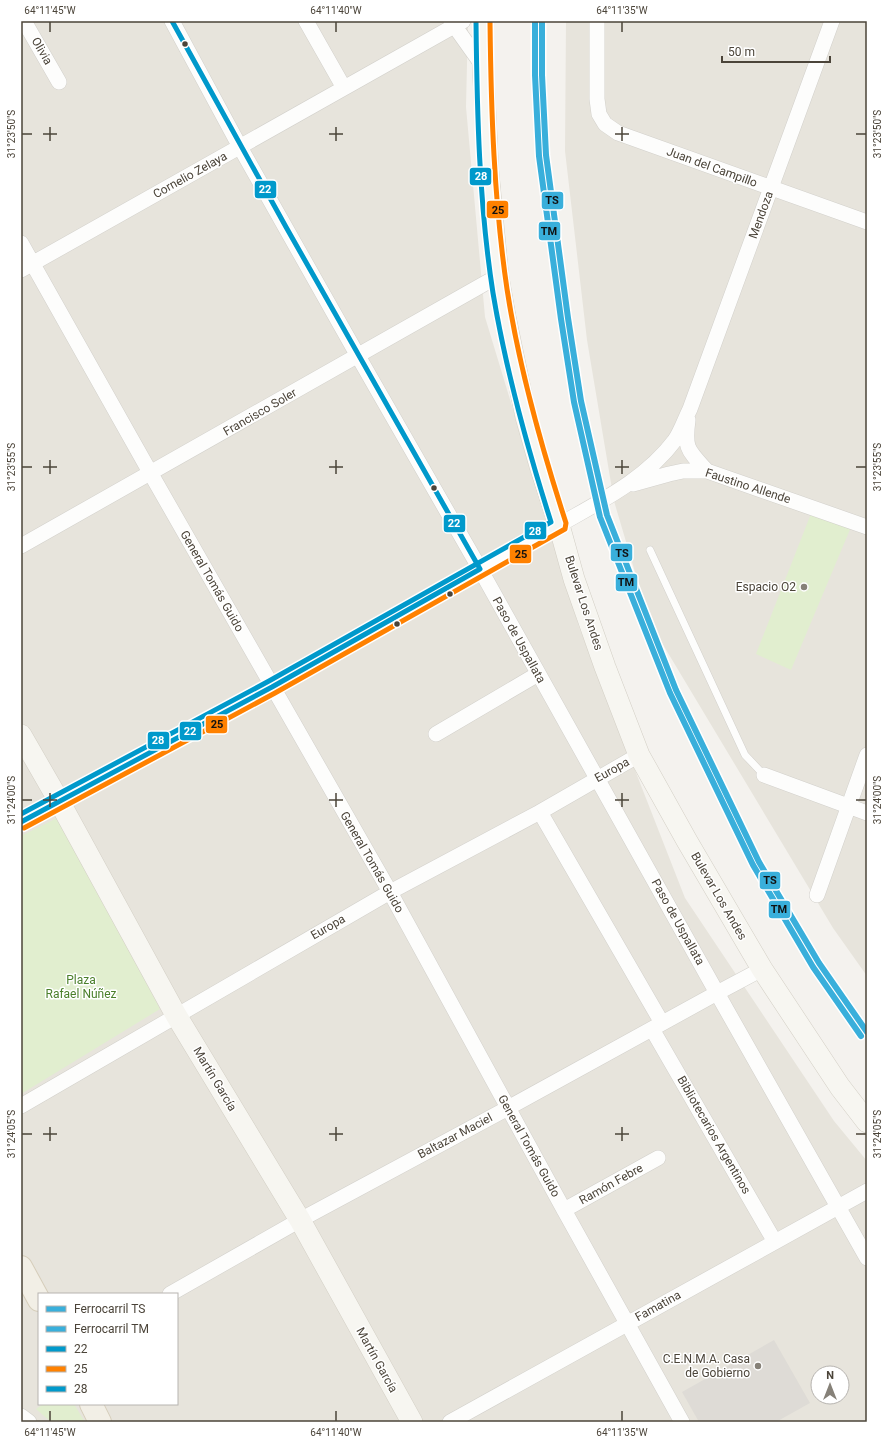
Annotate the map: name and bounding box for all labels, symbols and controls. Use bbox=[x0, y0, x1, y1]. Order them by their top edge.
text: 64°11'45"W bbox=[24, 5, 76, 16]
text: 64°11'40"W bbox=[310, 5, 362, 16]
text: 64°11'35"W bbox=[596, 5, 648, 16]
street label: Olivia bbox=[29, 35, 55, 67]
scale bar bbox=[722, 38, 830, 64]
unlabelled marker bbox=[180, 39, 190, 49]
text: 50 m bbox=[728, 45, 755, 59]
text: 31°23'50"S bbox=[6, 110, 17, 158]
text: 31°23'50"S bbox=[872, 110, 883, 158]
street label: Juan del Campillo bbox=[665, 144, 759, 190]
street label: Cornelio Zelaya bbox=[151, 149, 229, 201]
line badge: 28 bbox=[469, 167, 492, 186]
text: 28 bbox=[475, 170, 487, 183]
line badge: 22 bbox=[254, 180, 277, 199]
text: 22 bbox=[259, 183, 271, 196]
street label: Mendoza bbox=[746, 189, 776, 241]
line badge: TS bbox=[541, 191, 564, 210]
text: TS bbox=[545, 194, 559, 207]
line badge: 25 bbox=[486, 200, 509, 219]
text: 25 bbox=[492, 204, 504, 217]
line badge: TM bbox=[538, 221, 561, 241]
text: TM bbox=[541, 225, 557, 238]
street label: Francisco Soler bbox=[221, 385, 299, 439]
text: 31°23'55"S bbox=[6, 443, 17, 491]
text: 31°23'55"S bbox=[872, 443, 883, 491]
street label: Faustino Allende bbox=[704, 466, 792, 506]
unlabelled marker bbox=[429, 483, 439, 493]
line badge: 22 bbox=[443, 514, 466, 533]
text: 22 bbox=[448, 517, 460, 530]
line badge: 28 bbox=[524, 521, 547, 540]
text: 28 bbox=[529, 525, 541, 538]
street label: General Tomás Guido bbox=[177, 528, 247, 634]
line badge: TS bbox=[610, 543, 633, 562]
line badge: 25 bbox=[509, 544, 532, 564]
text: TS bbox=[615, 547, 629, 560]
text: 25 bbox=[515, 548, 527, 561]
street label: Bulevar Los Andes bbox=[562, 554, 606, 652]
line badge: TM bbox=[615, 573, 638, 592]
text: TM bbox=[618, 576, 634, 589]
place label: Espacio O2 bbox=[736, 580, 796, 594]
marker: Espacio O2 bbox=[799, 582, 809, 592]
unlabelled marker bbox=[445, 589, 455, 599]
street label: Paso de Uspallata bbox=[490, 595, 548, 685]
unlabelled marker bbox=[392, 619, 402, 629]
line badge: 25 bbox=[205, 715, 228, 734]
text: 25 bbox=[211, 718, 223, 731]
line badge: 22 bbox=[179, 721, 202, 741]
text: 22 bbox=[184, 725, 196, 738]
line badge: 28 bbox=[147, 731, 170, 750]
text: 28 bbox=[152, 734, 164, 747]
street label: Europa bbox=[592, 755, 632, 785]
text: 31°24'00"S bbox=[6, 776, 17, 824]
text: 31°24'00"S bbox=[872, 776, 883, 824]
street label: General Tomás Guido bbox=[337, 809, 407, 915]
street label: Bulevar Los Andes bbox=[688, 850, 750, 942]
line badge: TS bbox=[759, 871, 781, 890]
text: TS bbox=[763, 874, 777, 887]
street label: Paso de Uspallata bbox=[649, 877, 707, 967]
line badge: TM bbox=[768, 900, 791, 919]
text: TM bbox=[771, 903, 787, 916]
street label: Europa bbox=[308, 912, 348, 942]
park label: Plaza Rafael Núñez bbox=[46, 973, 117, 1001]
street label: Martín García bbox=[190, 1044, 240, 1114]
street label: Bibliotecarios Argentinos bbox=[674, 1074, 754, 1196]
street label: General Tomás Guido bbox=[495, 1093, 563, 1200]
text: 31°24'05"S bbox=[6, 1110, 17, 1158]
street label: Baltazar Maciel bbox=[415, 1110, 495, 1162]
text: 31°24'05"S bbox=[872, 1110, 883, 1158]
street label: Ramón Febre bbox=[577, 1161, 645, 1207]
street label: Famatina bbox=[633, 1288, 683, 1324]
legend bbox=[38, 1293, 178, 1405]
text: Ferrocarril TS bbox=[74, 1302, 145, 1316]
text: Ferrocarril TM bbox=[74, 1322, 149, 1336]
street label: Martín García bbox=[353, 1325, 401, 1395]
text: 22 bbox=[74, 1342, 88, 1356]
place label: C.E.N.M.A. Casa de Gobierno bbox=[663, 1352, 750, 1380]
marker: C.E.N.M.A. Casa de Gobierno bbox=[753, 1361, 763, 1371]
text: 25 bbox=[74, 1362, 88, 1376]
north arrow bbox=[810, 1365, 850, 1405]
text: N bbox=[826, 1369, 834, 1382]
text: 28 bbox=[74, 1382, 88, 1396]
text: 64°11'45"W bbox=[24, 1427, 76, 1438]
text: 64°11'40"W bbox=[310, 1427, 362, 1438]
text: 64°11'35"W bbox=[596, 1427, 648, 1438]

